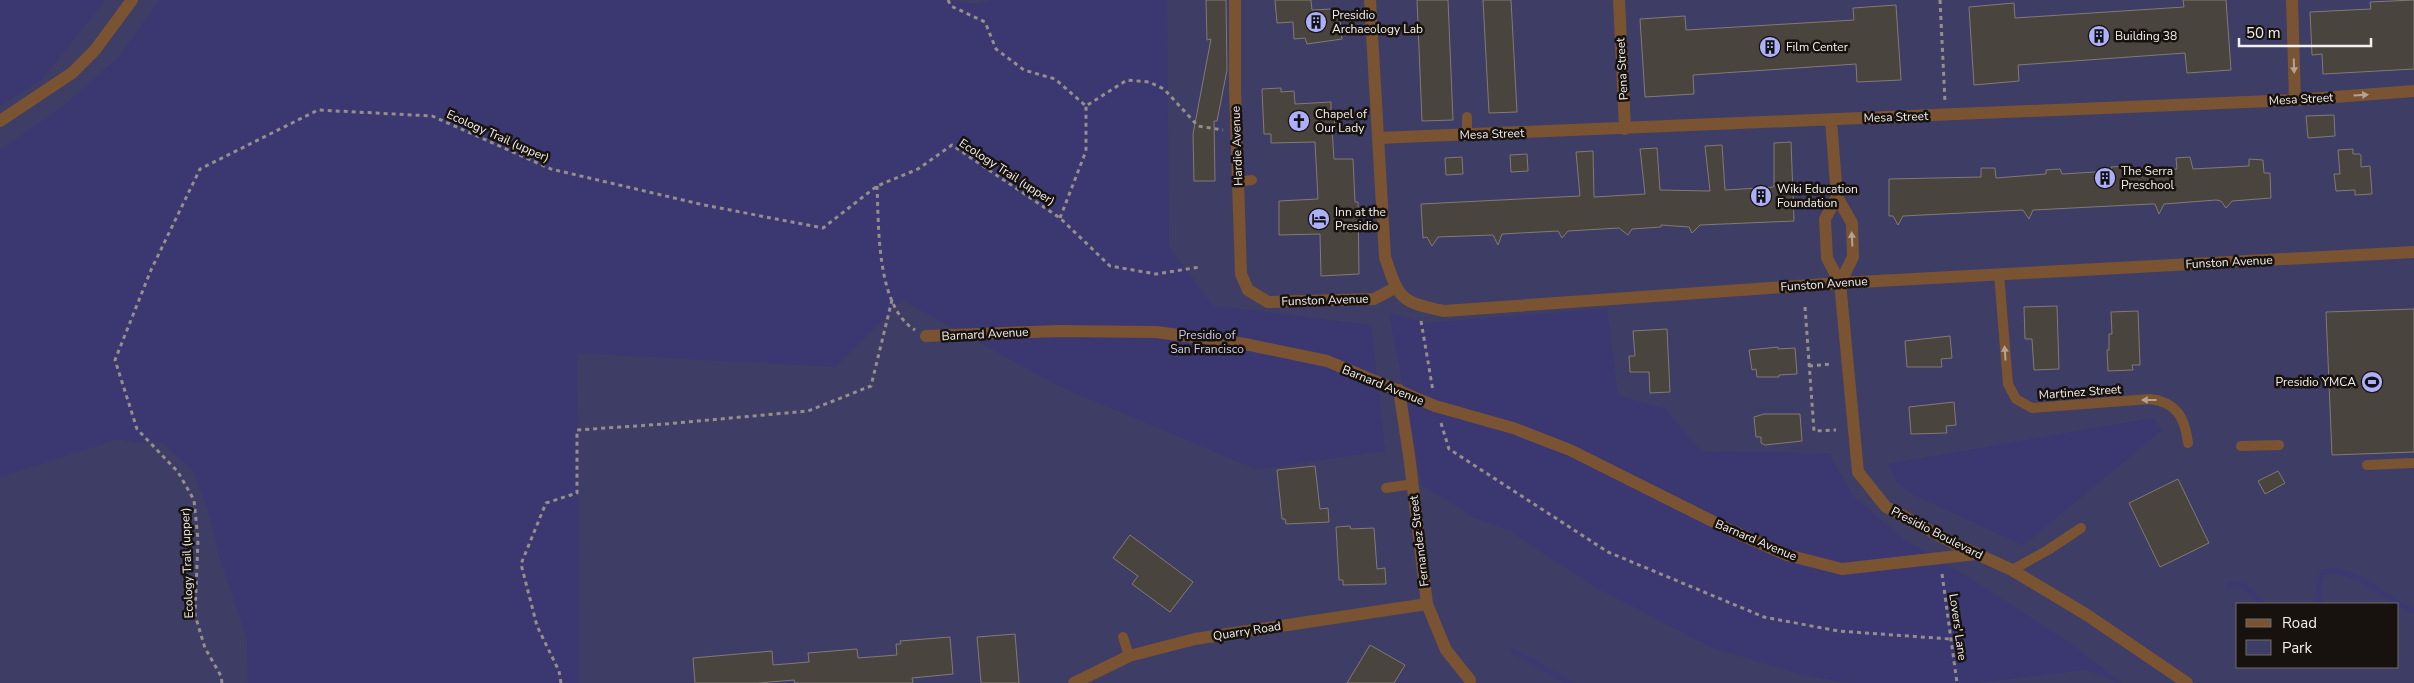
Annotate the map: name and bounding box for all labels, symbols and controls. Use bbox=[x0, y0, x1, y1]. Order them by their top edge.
place label: Presidio Archaeology Lab bbox=[1332, 7, 1423, 37]
building icon: Presidio Archaeology Lab bbox=[1304, 10, 1328, 34]
scale bar bbox=[2239, 15, 2372, 47]
text: 50 m bbox=[2246, 23, 2281, 43]
building icon: Building 38 bbox=[2087, 24, 2111, 48]
place label: Building 38 bbox=[2115, 28, 2177, 44]
building icon: Film Center bbox=[1758, 35, 1782, 59]
street label: Pena Street bbox=[1612, 36, 1632, 101]
place label: Film Center bbox=[1786, 39, 1849, 55]
one-way arrow bbox=[2290, 58, 2298, 74]
street label: Mesa Street bbox=[2268, 89, 2334, 109]
one-way arrow bbox=[2353, 90, 2369, 98]
street label: Ecology Trail (upper) bbox=[444, 106, 552, 166]
street label: Hardie Avenue bbox=[1228, 106, 1246, 186]
place label: Chapel of Our Lady bbox=[1315, 106, 1368, 136]
street label: Mesa Street bbox=[1863, 108, 1929, 126]
church icon: Chapel of Our Lady bbox=[1287, 109, 1311, 133]
street label: Mesa Street bbox=[1459, 125, 1525, 143]
street label: Ecology Trail (upper) bbox=[956, 135, 1058, 209]
place label: The Serra Preschool bbox=[2121, 163, 2175, 193]
building icon: The Serra Preschool bbox=[2093, 166, 2117, 190]
place label: Wiki Education Foundation bbox=[1777, 181, 1858, 211]
building icon: Wiki Education Foundation bbox=[1749, 184, 1773, 208]
place label: Inn at the Presidio bbox=[1335, 204, 1386, 234]
hotel icon: Inn at the Presidio bbox=[1307, 207, 1331, 231]
one-way arrow bbox=[1848, 231, 1856, 247]
street label: Funston Avenue bbox=[2185, 252, 2273, 272]
street label: Funston Avenue bbox=[1780, 273, 1868, 295]
street label: Funston Avenue bbox=[1281, 290, 1369, 310]
street label: Barnard Avenue bbox=[941, 324, 1029, 344]
park label: Presidio of San Francisco bbox=[1170, 327, 1244, 357]
one-way arrow bbox=[2001, 344, 2009, 360]
street label: Barnard Avenue bbox=[1340, 361, 1426, 409]
sports icon: Presidio YMCA bbox=[2360, 370, 2384, 394]
place label: Presidio YMCA bbox=[2276, 374, 2356, 390]
street label: Martinez Street bbox=[2038, 381, 2123, 403]
one-way arrow bbox=[2140, 396, 2156, 404]
street label: Fernandez Street bbox=[1405, 494, 1433, 588]
street label: Presidio Boulevard bbox=[1888, 503, 1986, 563]
street label: Ecology Trail (upper) bbox=[177, 507, 197, 619]
street label: Barnard Avenue bbox=[1713, 516, 1799, 564]
street label: Lovers' Lane bbox=[1945, 593, 1971, 661]
legend bbox=[2236, 603, 2399, 668]
text: Road bbox=[2282, 613, 2317, 633]
street label: Quarry Road bbox=[1212, 618, 1282, 644]
text: Park bbox=[2282, 638, 2312, 658]

